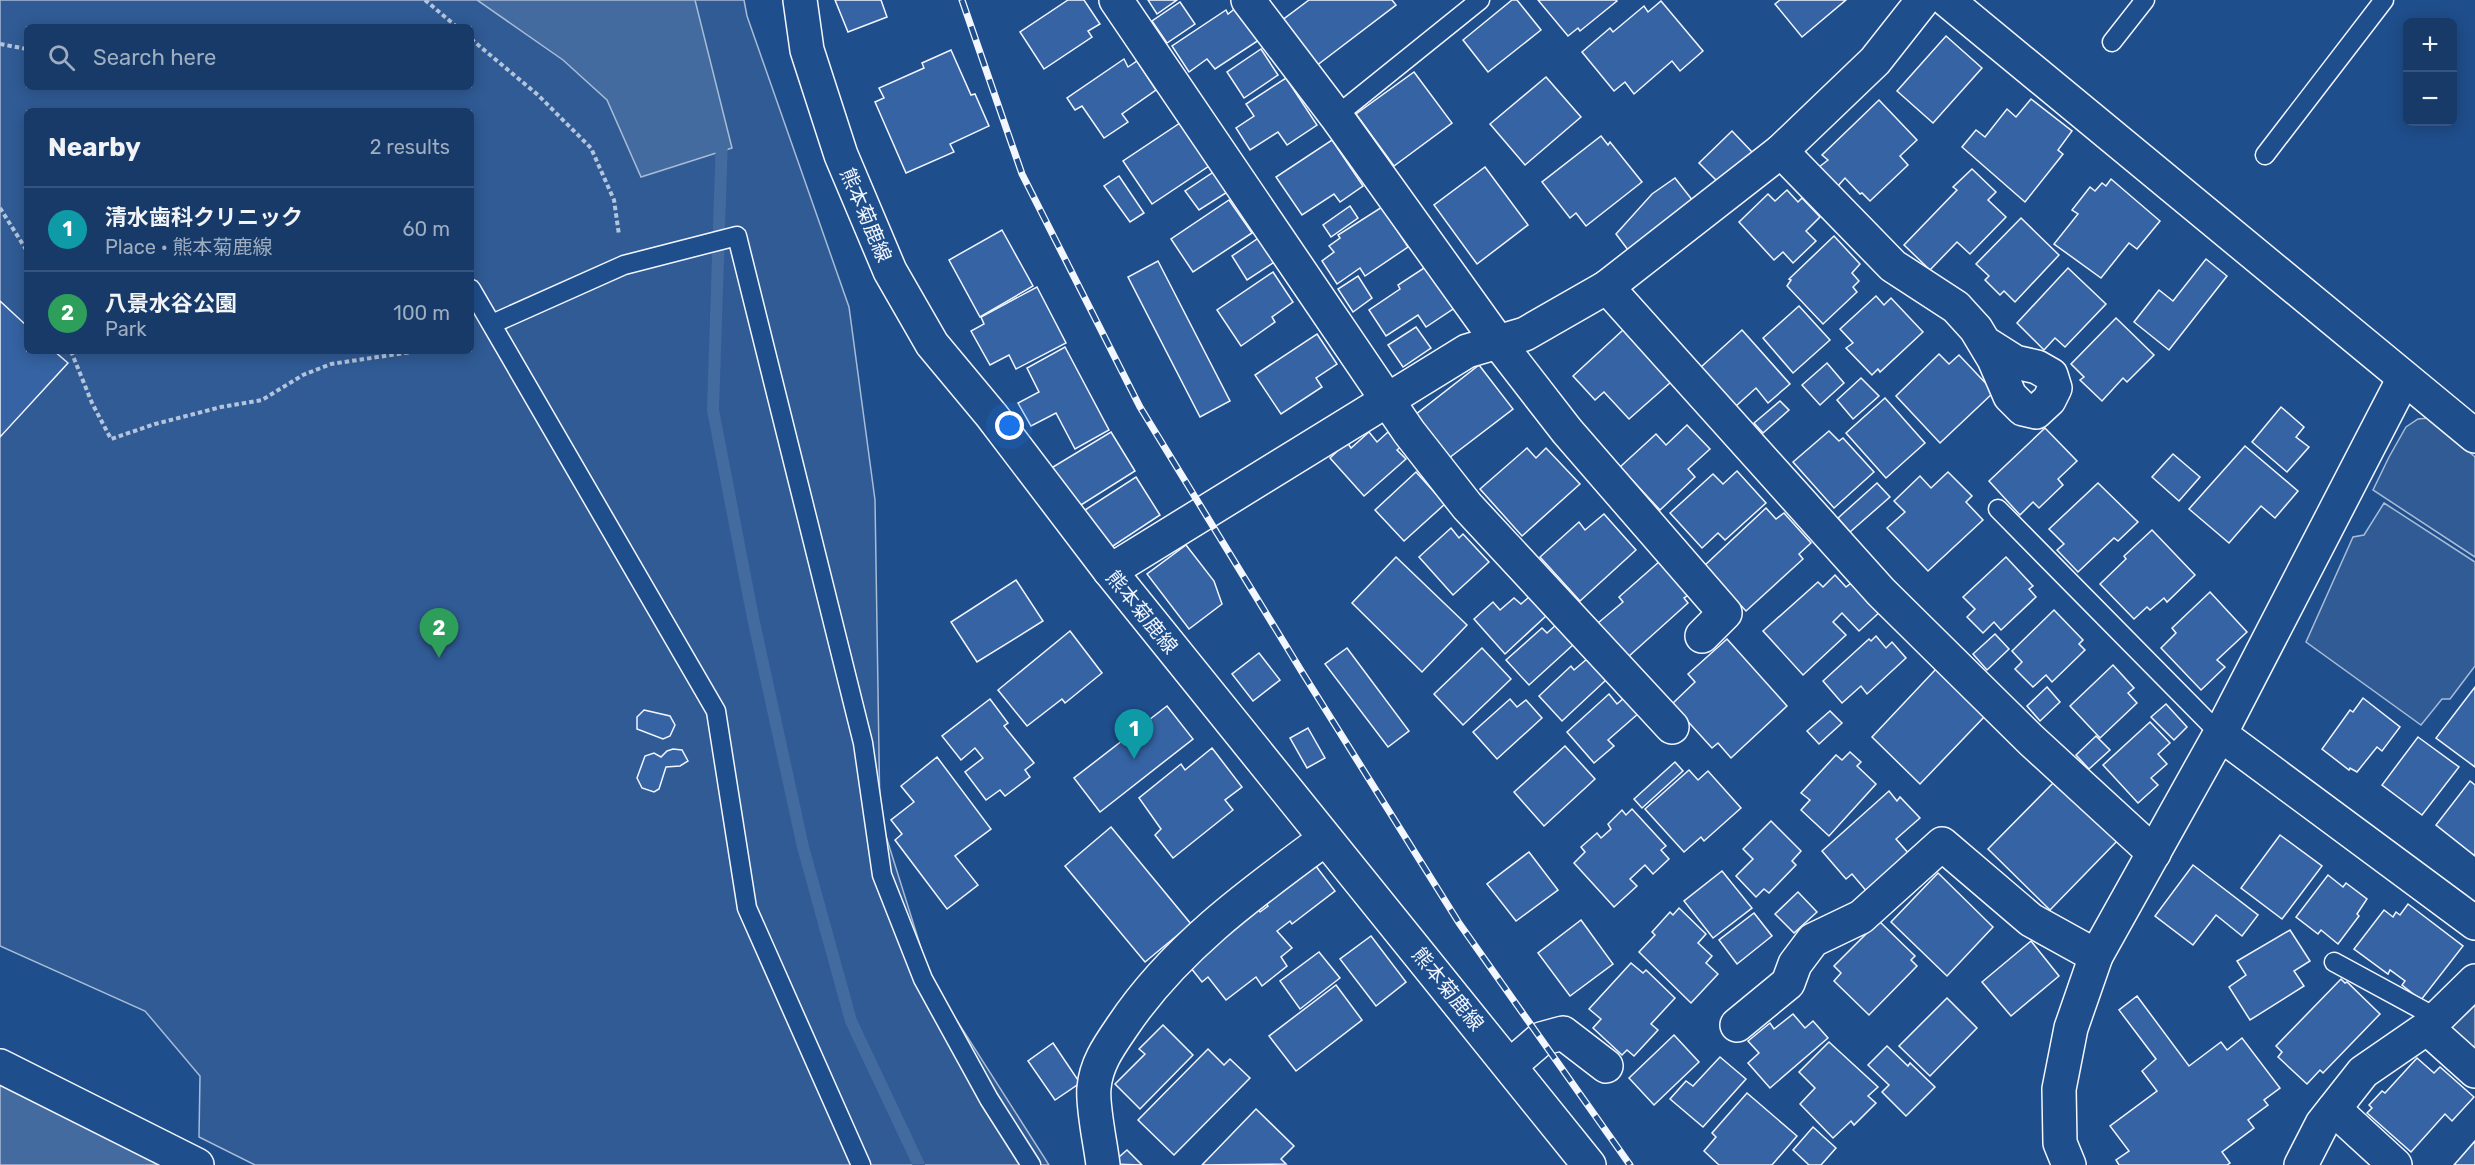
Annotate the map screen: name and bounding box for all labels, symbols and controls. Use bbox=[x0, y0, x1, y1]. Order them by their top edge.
map controls bbox=[2403, 18, 2457, 126]
button: + bbox=[2403, 18, 2457, 72]
search box bbox=[24, 24, 474, 90]
icon: search bbox=[45, 41, 78, 74]
text: Search here bbox=[93, 44, 216, 71]
button: − bbox=[2403, 72, 2457, 126]
text: Nearby bbox=[48, 132, 141, 163]
text: 2 results bbox=[370, 135, 450, 159]
street label: 熊本菊鹿線 bbox=[835, 164, 897, 266]
text: 清水歯科クリニック bbox=[105, 204, 303, 231]
text: 1 bbox=[63, 217, 72, 241]
text: 60 m bbox=[403, 217, 450, 241]
text: Place · 熊本菊鹿線 bbox=[105, 235, 272, 259]
text: 八景水谷公園 bbox=[105, 290, 237, 317]
text: 2 bbox=[61, 301, 74, 325]
text: 100 m bbox=[393, 301, 450, 325]
text: Park bbox=[105, 317, 147, 341]
your location bbox=[995, 411, 1024, 440]
street label: 熊本菊鹿線 bbox=[1101, 566, 1183, 658]
pin: 2 bbox=[420, 608, 458, 658]
pin: 1 bbox=[1114, 710, 1154, 759]
street label: 熊本菊鹿線 bbox=[1407, 943, 1489, 1035]

